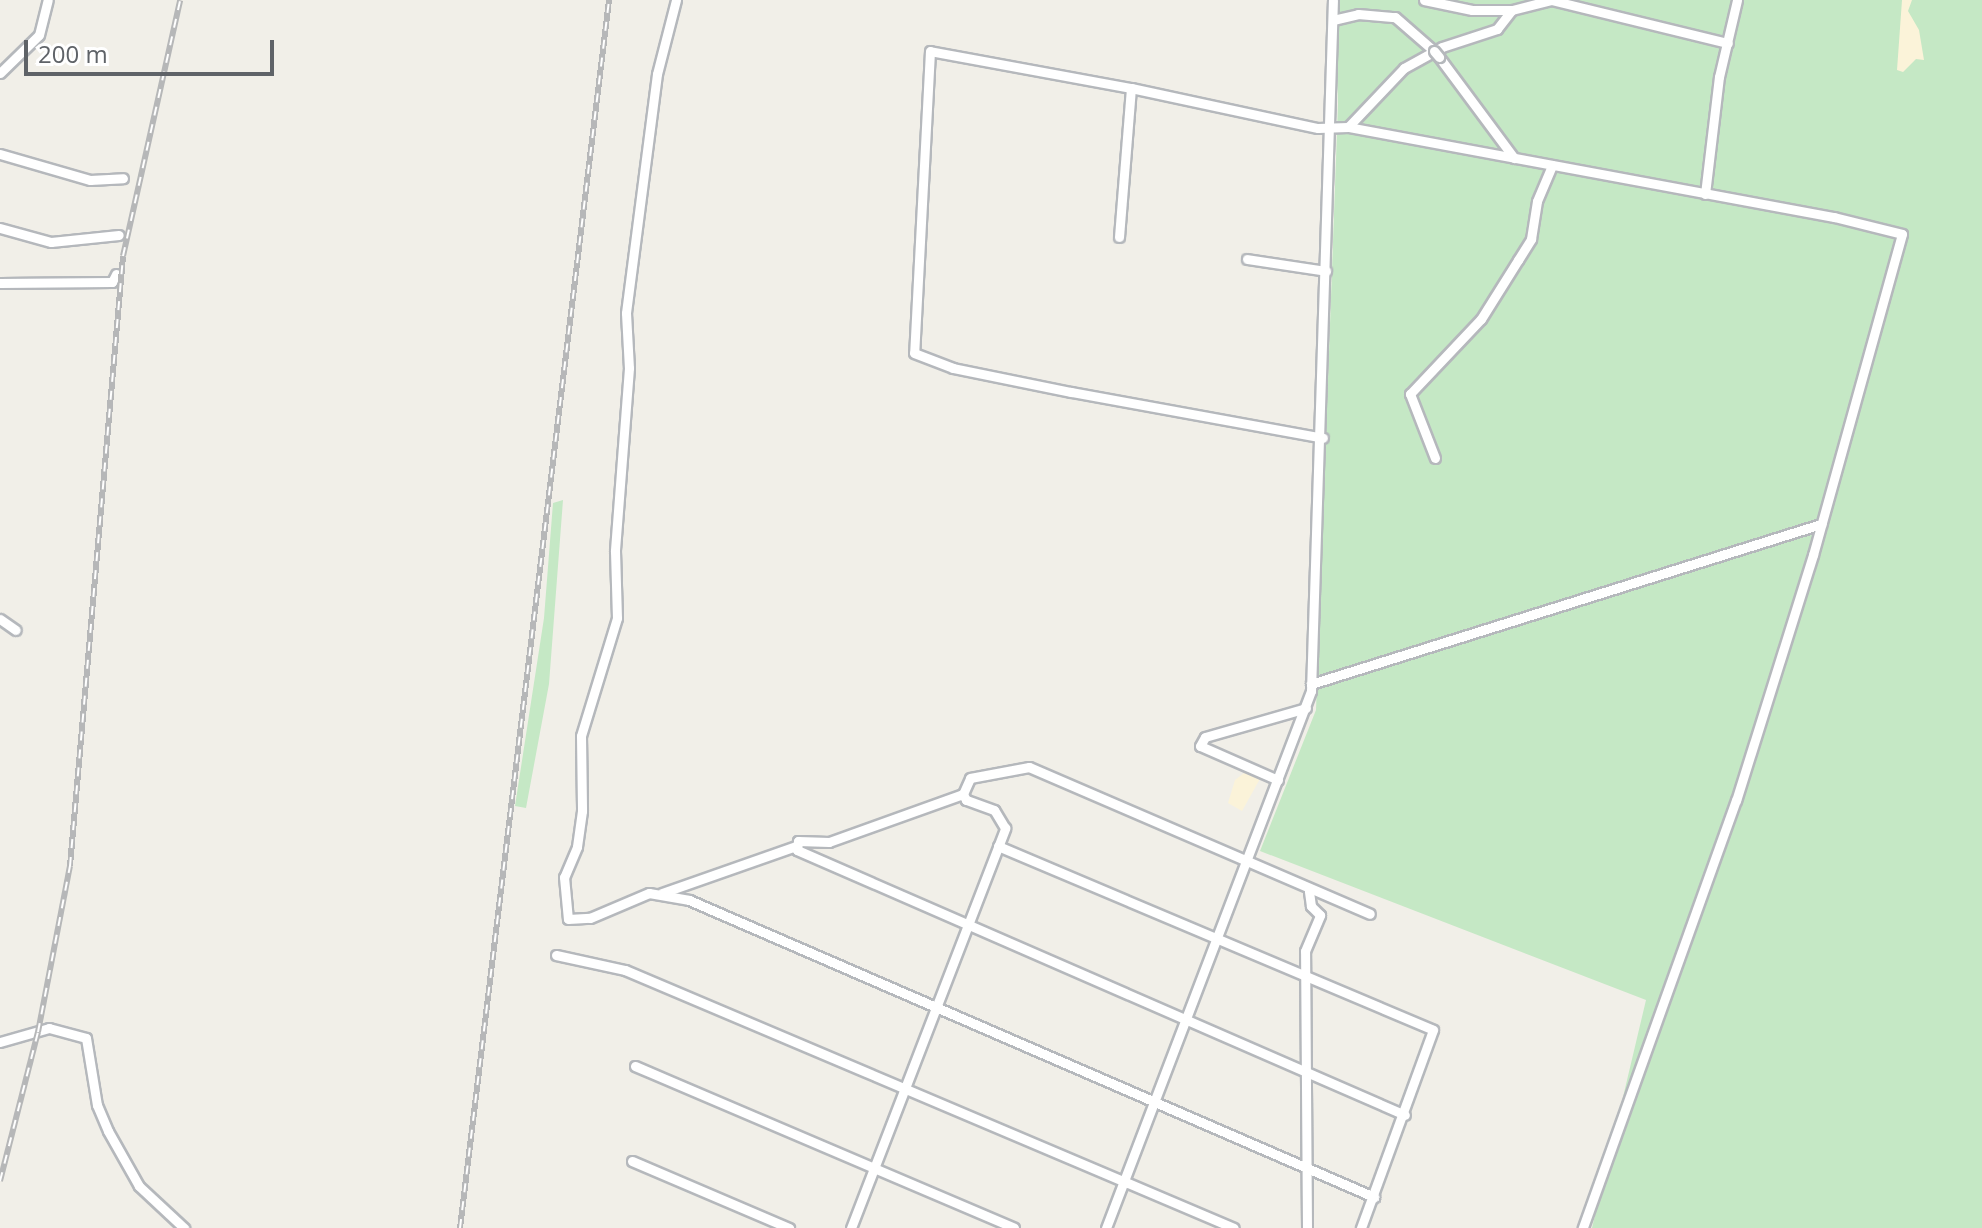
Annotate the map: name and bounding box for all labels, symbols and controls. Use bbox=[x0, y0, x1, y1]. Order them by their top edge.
scale bar bbox=[28, 24, 278, 74]
text: 200 m bbox=[38, 37, 108, 70]

